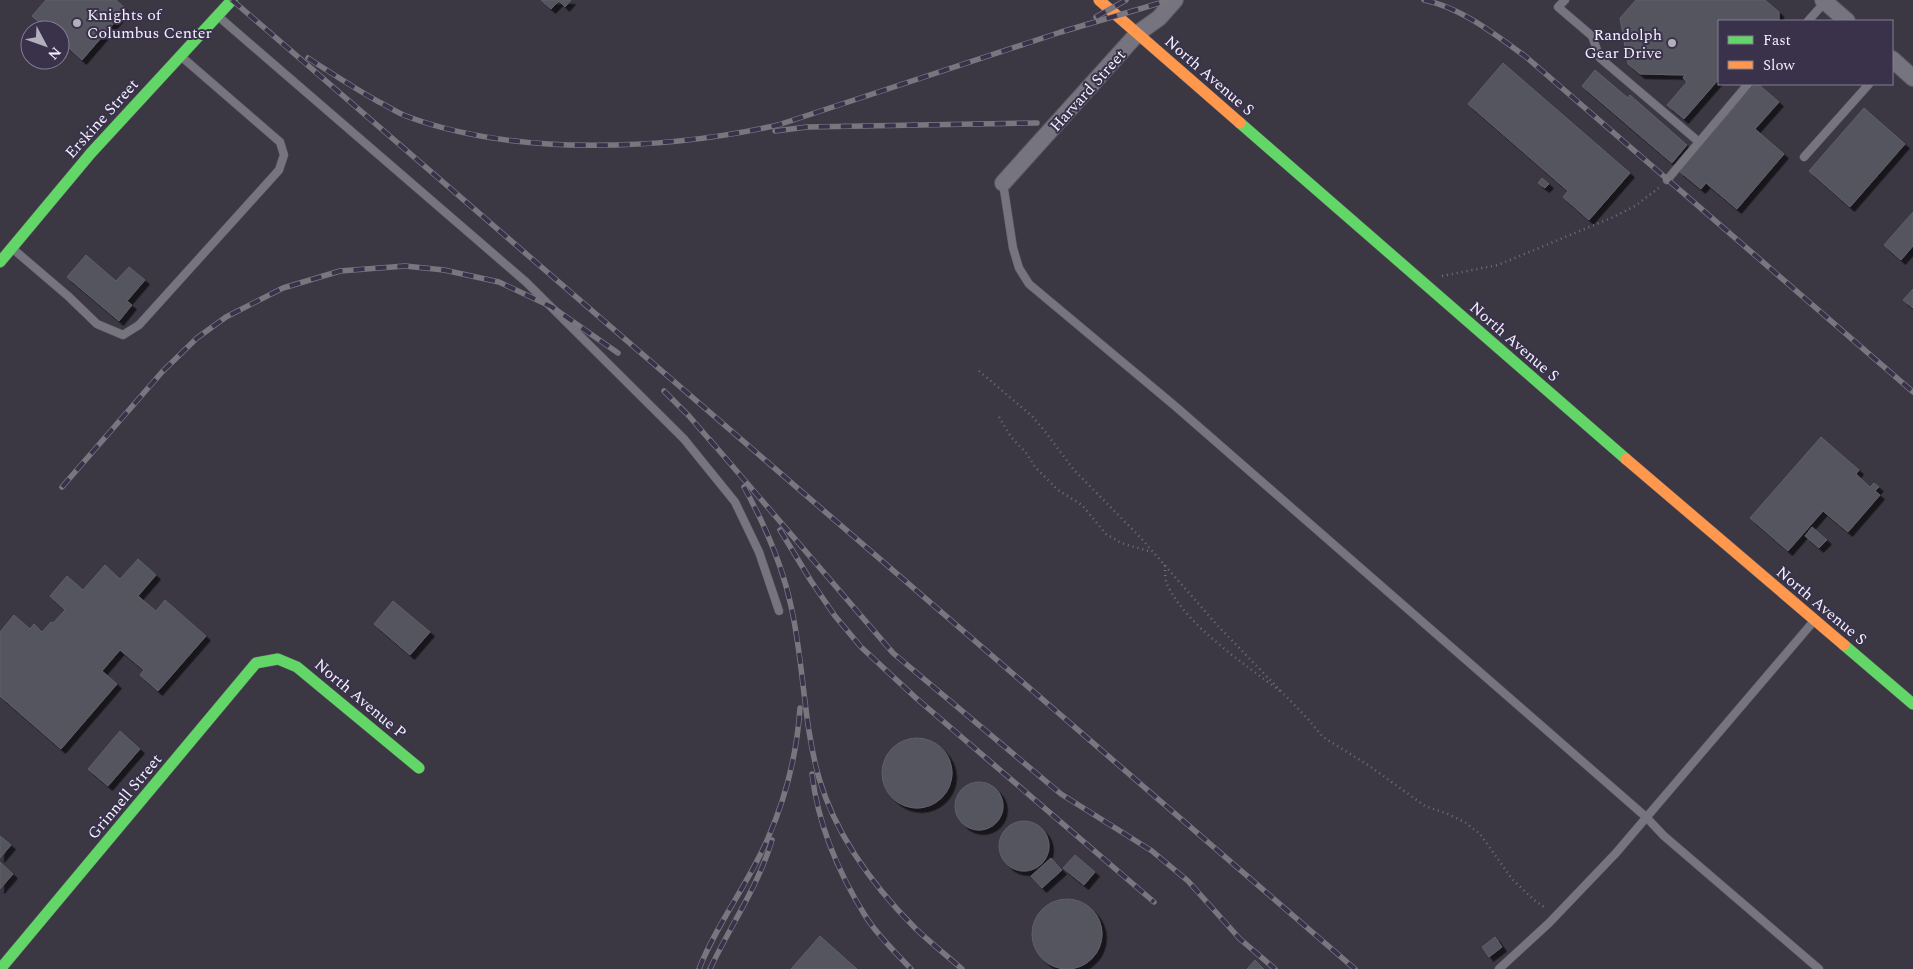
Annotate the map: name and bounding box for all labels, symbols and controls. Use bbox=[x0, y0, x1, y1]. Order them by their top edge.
place label: Knights of Columbus Center bbox=[87, 3, 212, 45]
marker: Knights of Columbus Center bbox=[71, 17, 83, 29]
north arrow bbox=[20, 20, 70, 70]
legend bbox=[1718, 20, 1893, 85]
place label: Randolph Gear Drive bbox=[1585, 23, 1662, 65]
text: Fast bbox=[1763, 29, 1791, 52]
street label: North Avenue S bbox=[1159, 30, 1260, 122]
marker: Randolph Gear Drive bbox=[1666, 37, 1678, 49]
text: N bbox=[43, 42, 66, 64]
street label: Harvard Street bbox=[1044, 44, 1132, 137]
text: Slow bbox=[1763, 54, 1795, 77]
street label: Erskine Street bbox=[59, 73, 144, 164]
street label: North Avenue S bbox=[1464, 296, 1565, 388]
street label: North Avenue S bbox=[1771, 561, 1872, 651]
street label: North Avenue P bbox=[309, 653, 412, 745]
street label: Grinnell Street bbox=[82, 748, 168, 845]

